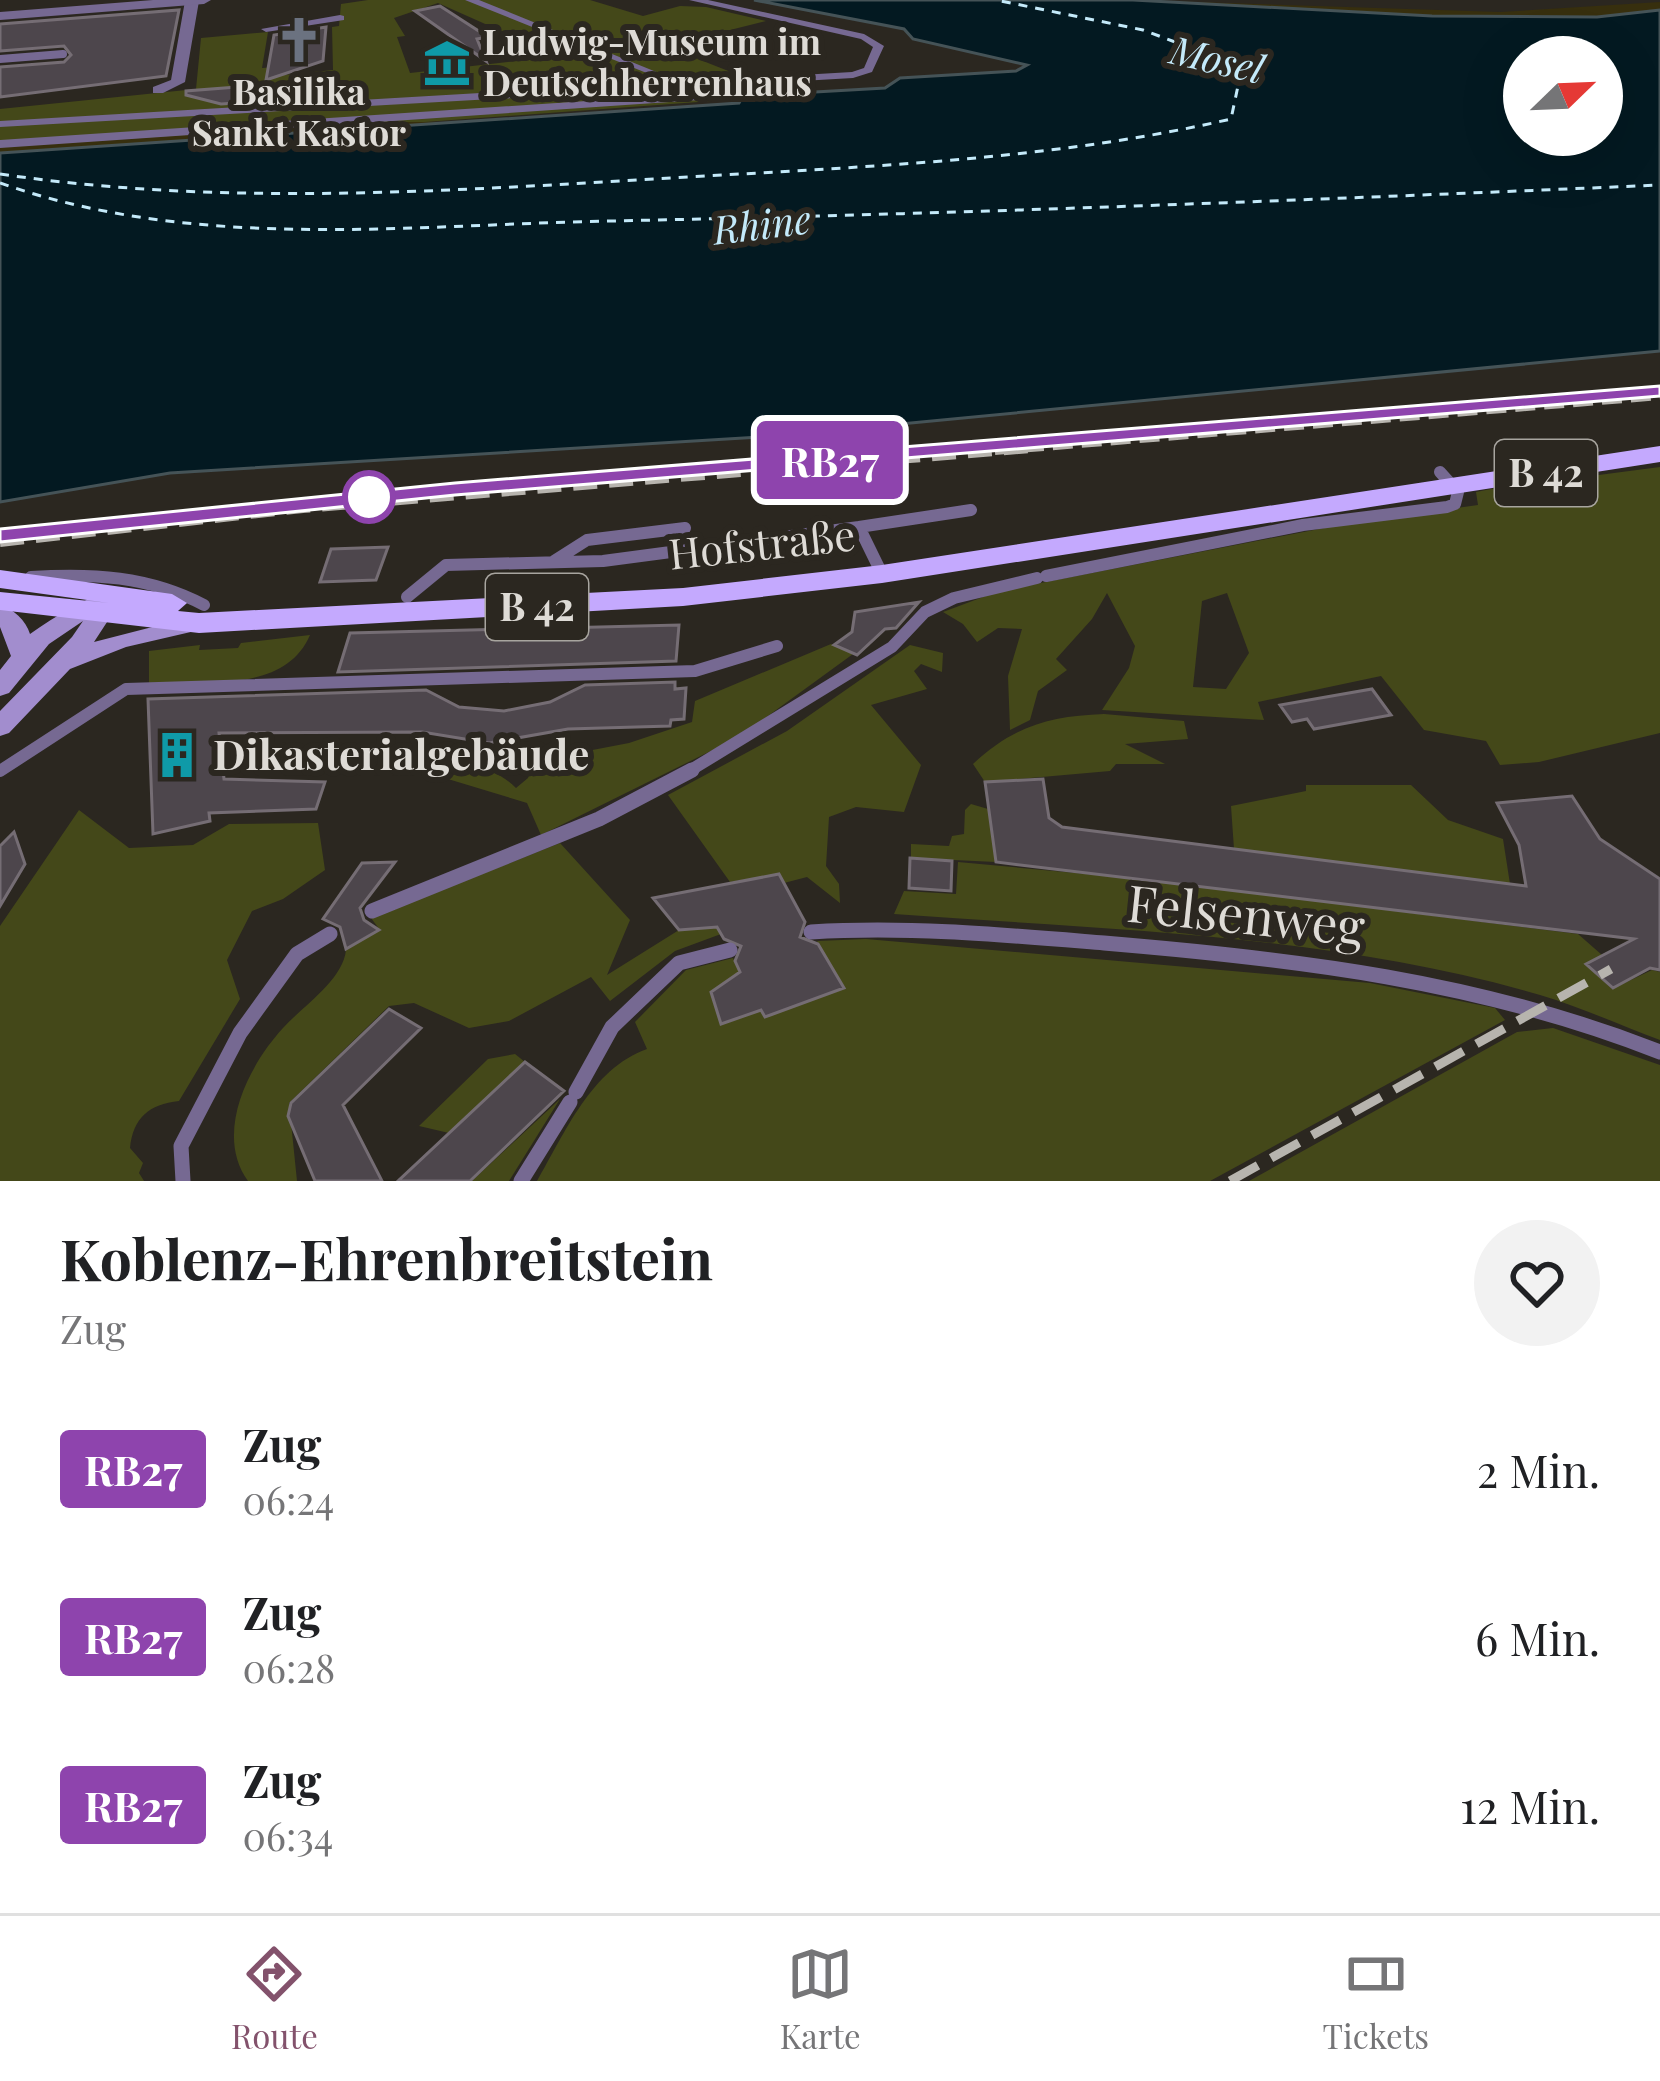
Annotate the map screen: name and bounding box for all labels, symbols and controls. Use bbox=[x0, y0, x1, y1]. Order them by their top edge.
church icon: Basilika Sankt Kastor bbox=[274, 15, 324, 65]
place label: Ludwig-Museum im Deutschherrenhaus bbox=[483, 16, 821, 105]
water label: Mosel bbox=[1164, 22, 1271, 94]
north arrow bbox=[1503, 36, 1623, 156]
map controls bbox=[1503, 36, 1623, 156]
museum icon: Ludwig-Museum im Deutschherrenhaus bbox=[422, 38, 472, 88]
place label: Basilika Sankt Kastor bbox=[192, 66, 406, 155]
water label: Rhine bbox=[708, 191, 814, 255]
line badge: RB27 bbox=[746, 421, 914, 499]
text: RB27 bbox=[781, 432, 879, 488]
road number: B 42 bbox=[1495, 440, 1597, 506]
unlabelled marker bbox=[344, 472, 394, 522]
street label: Hofstraße bbox=[666, 505, 858, 581]
road number: B 42 bbox=[486, 574, 588, 640]
place label: Dikasterialgebäude bbox=[213, 725, 589, 781]
building icon: Dikasterialgebäude bbox=[152, 730, 202, 780]
street label: Felsenweg bbox=[1124, 867, 1368, 959]
text: Koblenz-Ehrenbreitstein bbox=[60, 1219, 713, 1295]
button: heart bbox=[1474, 1220, 1600, 1346]
text: Zug bbox=[60, 1302, 126, 1354]
text: Zug bbox=[242, 1413, 321, 1473]
text: 2 Min. bbox=[1477, 1439, 1600, 1499]
text: RB27 bbox=[84, 1441, 182, 1497]
text: 06:24 bbox=[242, 1473, 334, 1525]
text: Zug bbox=[242, 1581, 321, 1641]
text: 6 Min. bbox=[1475, 1607, 1600, 1667]
text: RB27 bbox=[84, 1609, 182, 1665]
text: 06:28 bbox=[242, 1641, 335, 1693]
text: Zug bbox=[242, 1749, 321, 1809]
text: 12 Min. bbox=[1460, 1775, 1600, 1835]
text: RB27 bbox=[84, 1777, 182, 1833]
text: 06:34 bbox=[242, 1809, 333, 1861]
tab: Route bbox=[231, 1941, 318, 2057]
tab: Karte bbox=[780, 1941, 861, 2057]
tab: Tickets bbox=[1323, 1941, 1429, 2057]

